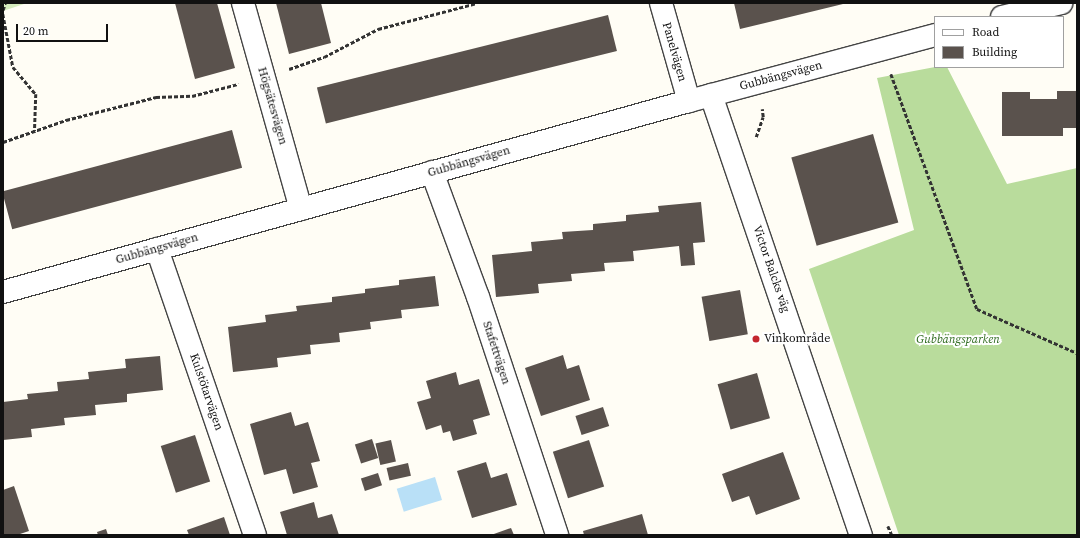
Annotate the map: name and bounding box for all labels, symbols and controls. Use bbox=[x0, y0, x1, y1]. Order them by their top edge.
scale bar bbox=[18, 16, 110, 42]
legend bbox=[934, 16, 1064, 68]
street label: Panelvägen bbox=[659, 21, 689, 83]
text: 20 m bbox=[23, 23, 49, 39]
text: Road bbox=[972, 24, 999, 40]
text: Building bbox=[972, 44, 1017, 60]
street label: Gubbängsvägen bbox=[738, 58, 824, 94]
street label: Högsätesvägen bbox=[254, 66, 290, 146]
street label: Gubbängsvägen bbox=[426, 143, 512, 181]
street label: Victor Balcks väg bbox=[749, 224, 793, 314]
street label: Gubbängsvägen bbox=[114, 230, 200, 268]
street label: Stafettvägen bbox=[479, 320, 513, 386]
place label: Vinkområde bbox=[764, 332, 830, 346]
park label: Gubbängsparken bbox=[916, 333, 1000, 347]
marker: Vinkområde bbox=[751, 334, 761, 344]
street label: Kulstötarvägen bbox=[186, 352, 226, 432]

